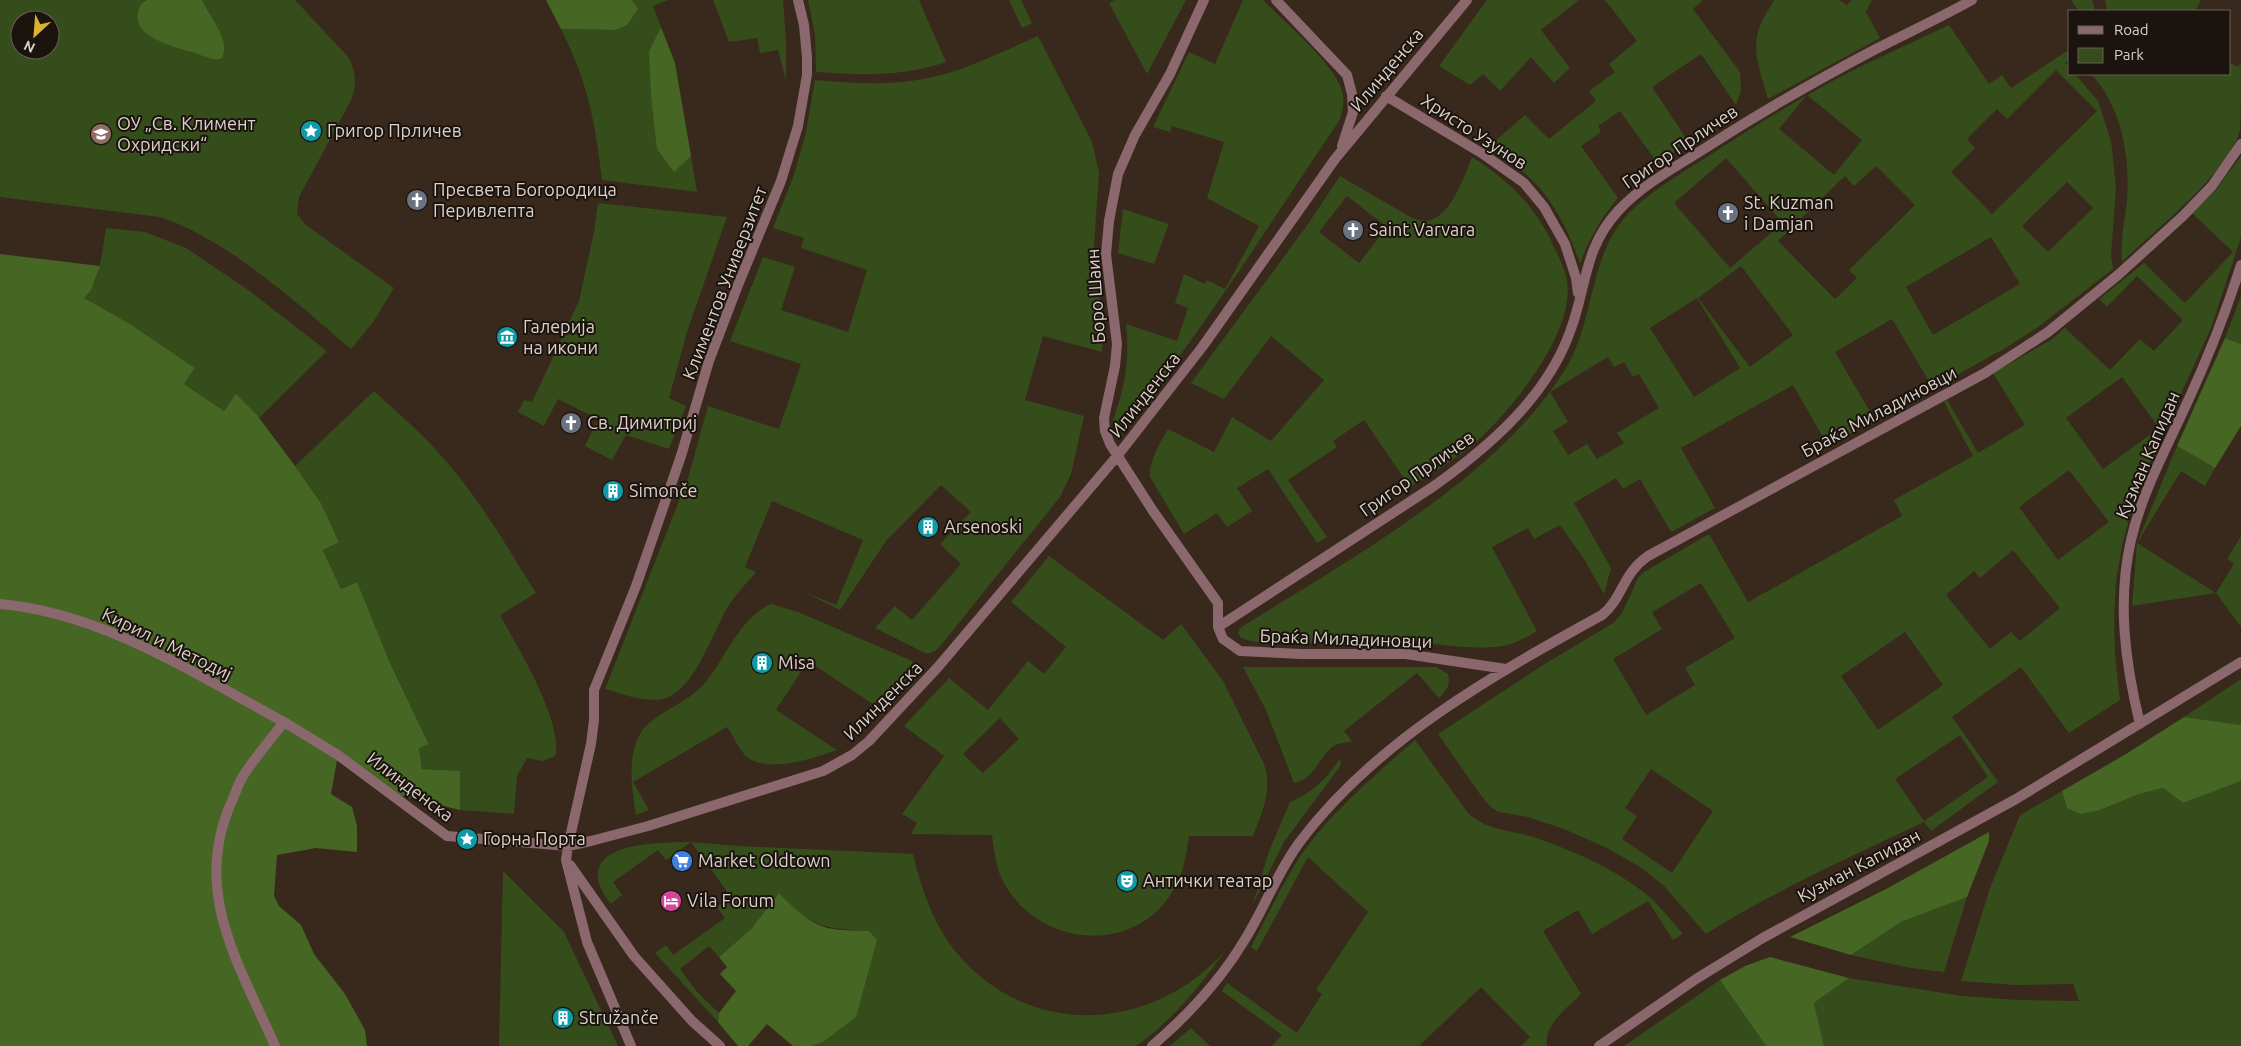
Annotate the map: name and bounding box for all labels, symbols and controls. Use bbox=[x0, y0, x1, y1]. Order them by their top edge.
north arrow bbox=[10, 10, 60, 60]
legend bbox=[2068, 10, 2231, 75]
text: Road bbox=[2114, 21, 2149, 38]
street label: Илинденска bbox=[1346, 24, 1427, 115]
text: N bbox=[21, 37, 38, 56]
text: Park bbox=[2114, 46, 2144, 63]
street label: Христо Узунов bbox=[1418, 90, 1531, 173]
street label: Григор Прличев bbox=[1618, 100, 1741, 192]
place label: ОУ „Св. Климент Охридски“ bbox=[117, 113, 255, 154]
place icon: Григор Прличев bbox=[299, 119, 323, 143]
place label: Григор Прличев bbox=[327, 120, 462, 140]
school or university icon: ОУ „Св. Климент Охридски“ bbox=[89, 122, 113, 146]
place label: Пресвета Богородица Перивлепта bbox=[433, 179, 617, 220]
street label: Климентов Универзитет bbox=[678, 183, 770, 382]
church icon: Пресвета Богородица Перивлепта bbox=[405, 188, 429, 212]
place label: St. Kuzman i Damjan bbox=[1744, 192, 1834, 233]
church icon: St. Kuzman i Damjan bbox=[1716, 201, 1740, 225]
church icon: Saint Varvara bbox=[1341, 218, 1365, 242]
place label: Saint Varvara bbox=[1369, 219, 1475, 239]
street label: Боро Шаин bbox=[1082, 248, 1108, 344]
place label: Галерија на икони bbox=[523, 316, 598, 357]
museum icon: Галерија на икони bbox=[495, 325, 519, 349]
street label: Илинденска bbox=[1105, 348, 1184, 441]
street label: Браќа Миладиновци bbox=[1798, 362, 1960, 461]
street label: Кузман Капидан bbox=[2111, 388, 2183, 521]
church icon: Св. Димитриј bbox=[559, 411, 583, 435]
place label: Св. Димитриј bbox=[587, 412, 697, 432]
street label: Григор Прличев bbox=[1356, 426, 1477, 520]
building icon: Simonče bbox=[601, 479, 625, 503]
place label: Simonče bbox=[629, 480, 697, 500]
building icon: Arsenoski bbox=[916, 515, 940, 539]
place label: Arsenoski bbox=[944, 516, 1022, 536]
street label: Кирил и Методиј bbox=[99, 603, 236, 683]
street label: Браќа Миладиновци bbox=[1259, 625, 1433, 651]
building icon: Misa bbox=[750, 651, 774, 675]
place label: Misa bbox=[778, 652, 815, 672]
street label: Илинденска bbox=[839, 657, 926, 744]
street label: Илинденска bbox=[364, 747, 458, 825]
street label: Кузман Капидан bbox=[1794, 824, 1923, 906]
place icon: Горна Порта bbox=[455, 827, 479, 851]
place label: Горна Порта bbox=[483, 828, 586, 848]
supermarket icon: Market Oldtown bbox=[670, 849, 694, 873]
place label: Market Oldtown bbox=[698, 850, 831, 870]
theatre icon: Антички театар bbox=[1115, 869, 1139, 893]
place label: Антички театар bbox=[1143, 870, 1272, 890]
hotel icon: Vila Forum bbox=[659, 889, 683, 913]
place label: Vila Forum bbox=[687, 890, 774, 910]
building icon: Stružanče bbox=[551, 1006, 575, 1030]
place label: Stružanče bbox=[579, 1007, 659, 1027]

